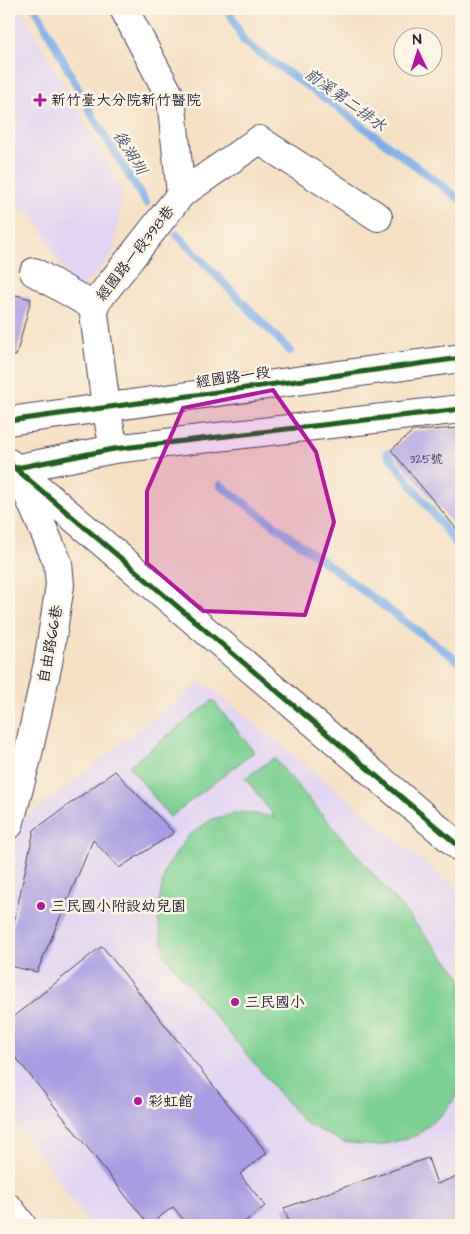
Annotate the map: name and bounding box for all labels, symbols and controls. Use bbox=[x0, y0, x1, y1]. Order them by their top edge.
north arrow bbox=[392, 28, 442, 78]
text: N bbox=[412, 30, 422, 50]
water label: 前溪第二排水 bbox=[300, 63, 392, 138]
place label: 新竹臺大分院新竹醫院 bbox=[51, 90, 201, 111]
marker: 新竹臺大分院新竹醫院 bbox=[33, 93, 47, 107]
water label: 後湖圳 bbox=[108, 126, 153, 180]
street label: 經國路一段398巷 bbox=[91, 201, 179, 305]
street label: 經國路一段 bbox=[194, 362, 272, 393]
house number: 325號 bbox=[409, 451, 443, 468]
street label: 自由路66巷 bbox=[33, 603, 68, 685]
place label: 三民國小附設幼兒園 bbox=[51, 896, 186, 917]
marker: 三民國小附設幼兒園 bbox=[35, 900, 47, 912]
place label: 三民國小 bbox=[245, 992, 305, 1013]
marker: 三民國小 bbox=[229, 996, 241, 1008]
place label: 彩虹館 bbox=[148, 1091, 193, 1112]
marker: 彩虹館 bbox=[132, 1095, 144, 1107]

